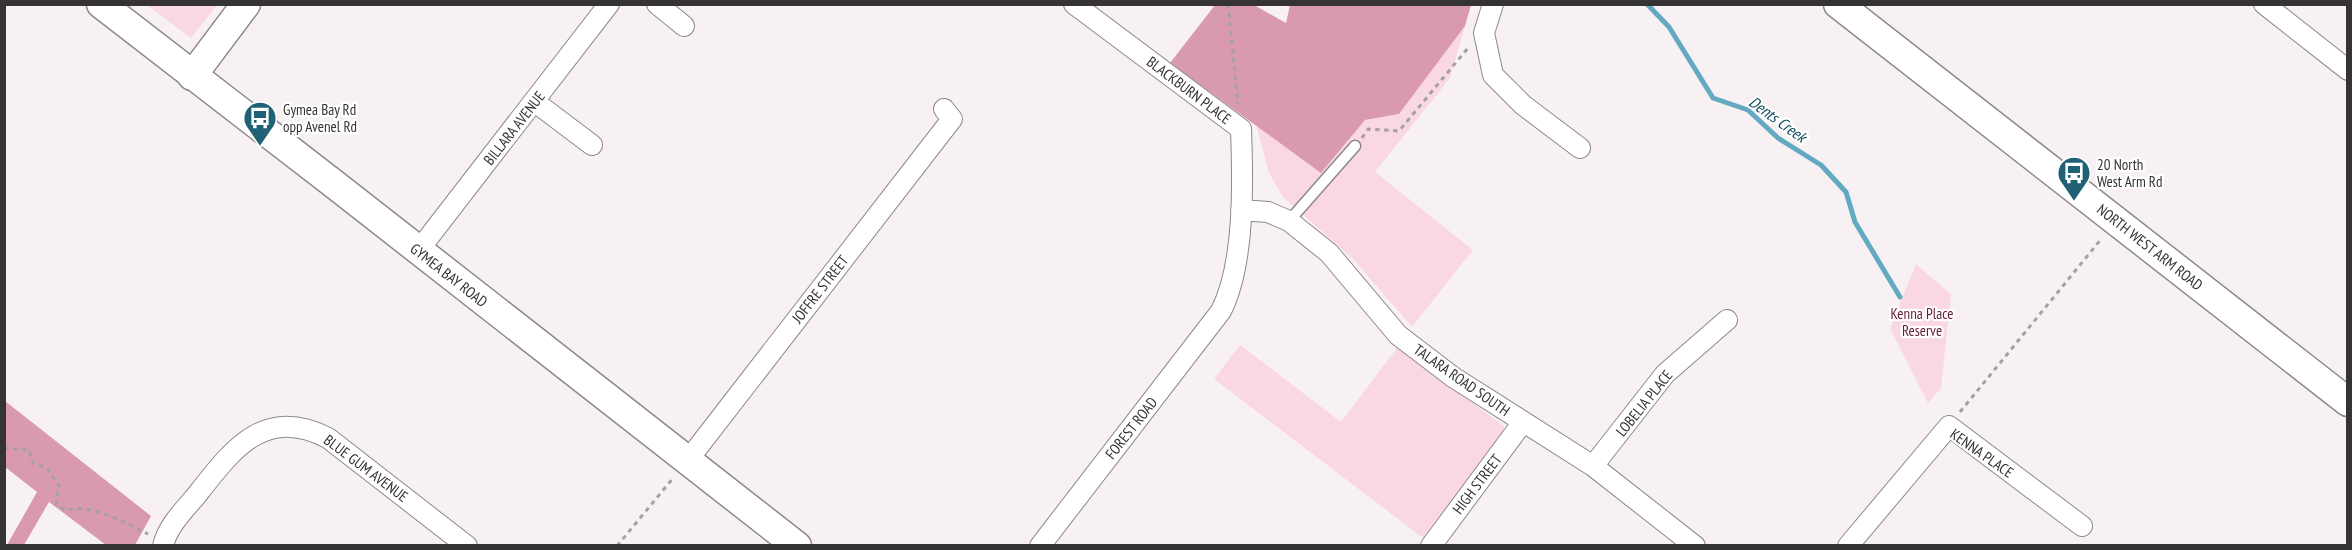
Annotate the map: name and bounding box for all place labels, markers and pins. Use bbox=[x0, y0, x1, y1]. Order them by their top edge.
bus stop icon: Gymea Bay Rd opp Avenel Rd bbox=[242, 100, 278, 147]
place label: Gymea Bay Rd opp Avenel Rd bbox=[283, 100, 357, 136]
bus stop icon: 20 North West Arm Rd bbox=[2056, 155, 2092, 202]
place label: 20 North West Arm Rd bbox=[2097, 155, 2163, 191]

